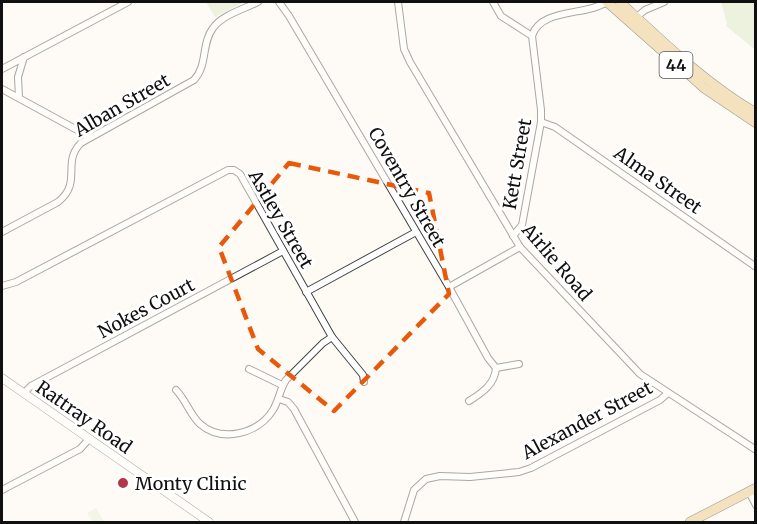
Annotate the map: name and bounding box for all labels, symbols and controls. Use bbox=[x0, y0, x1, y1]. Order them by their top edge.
road number: 44 bbox=[660, 52, 692, 78]
street label: Alban Street bbox=[69, 68, 174, 142]
street label: Kett Street bbox=[498, 117, 536, 211]
street label: Coventry Street bbox=[363, 123, 451, 251]
street label: Alma Street bbox=[609, 141, 706, 219]
street label: Astley Street bbox=[243, 165, 318, 272]
street label: Airlie Road bbox=[517, 218, 597, 305]
street label: Nokes Court bbox=[94, 273, 198, 343]
street label: Rattray Road bbox=[32, 375, 137, 459]
street label: Alexander Street bbox=[517, 376, 656, 465]
place label: Monty Clinic bbox=[135, 472, 247, 495]
marker: Monty Clinic bbox=[116, 476, 130, 490]

